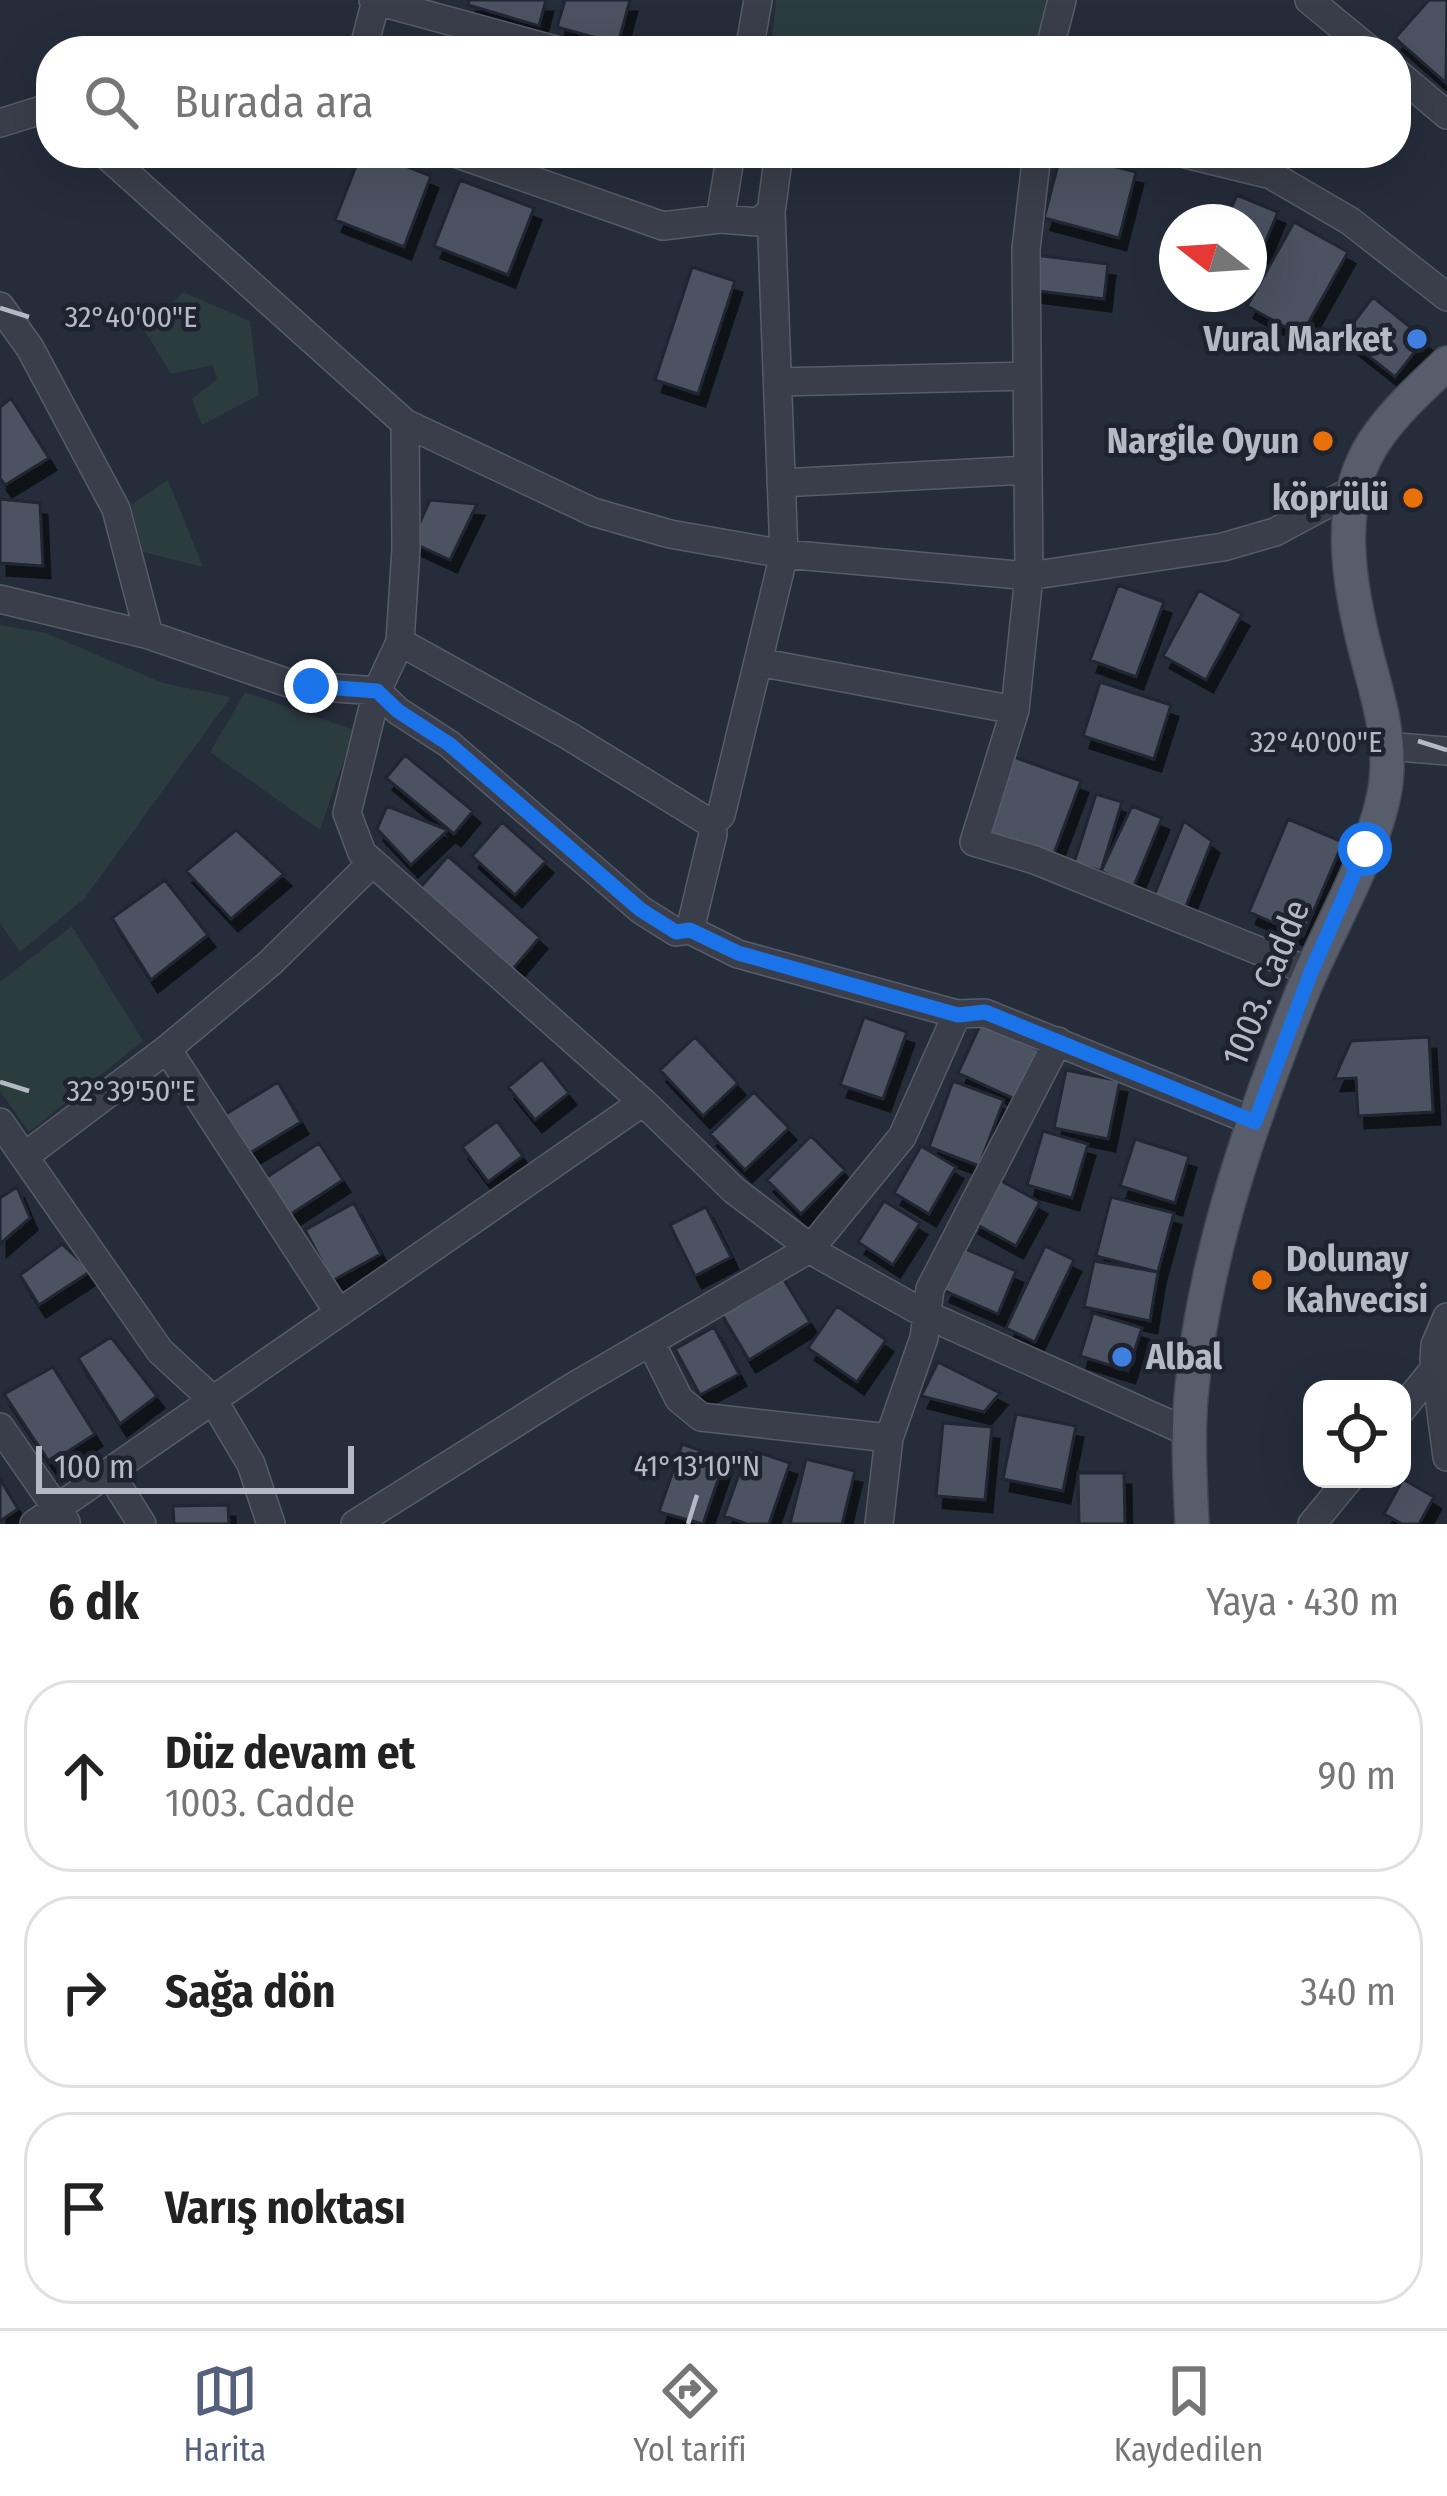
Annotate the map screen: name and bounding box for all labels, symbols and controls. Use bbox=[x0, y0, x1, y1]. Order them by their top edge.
search box bbox=[36, 36, 1411, 168]
icon: search bbox=[78, 69, 144, 135]
text: Burada ara bbox=[174, 75, 374, 129]
north arrow bbox=[1159, 204, 1267, 312]
text: 32°40'00"E bbox=[65, 299, 197, 335]
place label: Vural Market bbox=[1202, 317, 1394, 361]
marker: Vural Market bbox=[1404, 326, 1430, 352]
place label: Nargile Oyun bbox=[1107, 419, 1299, 463]
marker: Nargile Oyun bbox=[1310, 428, 1336, 454]
place label: köprülü bbox=[1272, 476, 1389, 520]
marker: köprülü bbox=[1400, 485, 1426, 511]
route end bbox=[284, 659, 338, 713]
text: 32°40'00"E bbox=[1250, 724, 1382, 760]
route start bbox=[1338, 822, 1392, 876]
street label: 1003. Cadde bbox=[1213, 893, 1319, 1073]
text: 32°39'50"E bbox=[67, 1073, 195, 1109]
place label: Dolunay Kahvecisi bbox=[1286, 1237, 1428, 1322]
marker: Dolunay Kahvecisi bbox=[1249, 1267, 1275, 1293]
place label: Albal bbox=[1145, 1335, 1222, 1379]
marker: Albal bbox=[1109, 1344, 1135, 1370]
map controls bbox=[1303, 1380, 1411, 1488]
button: locate bbox=[1303, 1380, 1411, 1488]
scale bar bbox=[36, 1440, 354, 1493]
text: 100 m bbox=[54, 1447, 134, 1487]
text: 41°13'10"N bbox=[634, 1448, 760, 1484]
text: 6 dk bbox=[48, 1571, 139, 1633]
text: Yaya · 430 m bbox=[1206, 1579, 1399, 1625]
text: Düz devam et bbox=[165, 1726, 415, 1780]
icon: ahead bbox=[51, 1743, 117, 1809]
text: 90 m bbox=[1318, 1753, 1396, 1799]
text: 1003. Cadde bbox=[165, 1780, 355, 1826]
icon: right bbox=[51, 1959, 117, 2025]
text: Sağa dön bbox=[165, 1965, 335, 2019]
text: 340 m bbox=[1300, 1969, 1396, 2015]
icon: arrive bbox=[51, 2175, 117, 2241]
text: Varış noktası bbox=[165, 2181, 406, 2235]
tab: Harita bbox=[184, 2358, 266, 2470]
tab: Yol tarifi bbox=[633, 2358, 747, 2470]
tab: Kaydedilen bbox=[1114, 2358, 1263, 2470]

